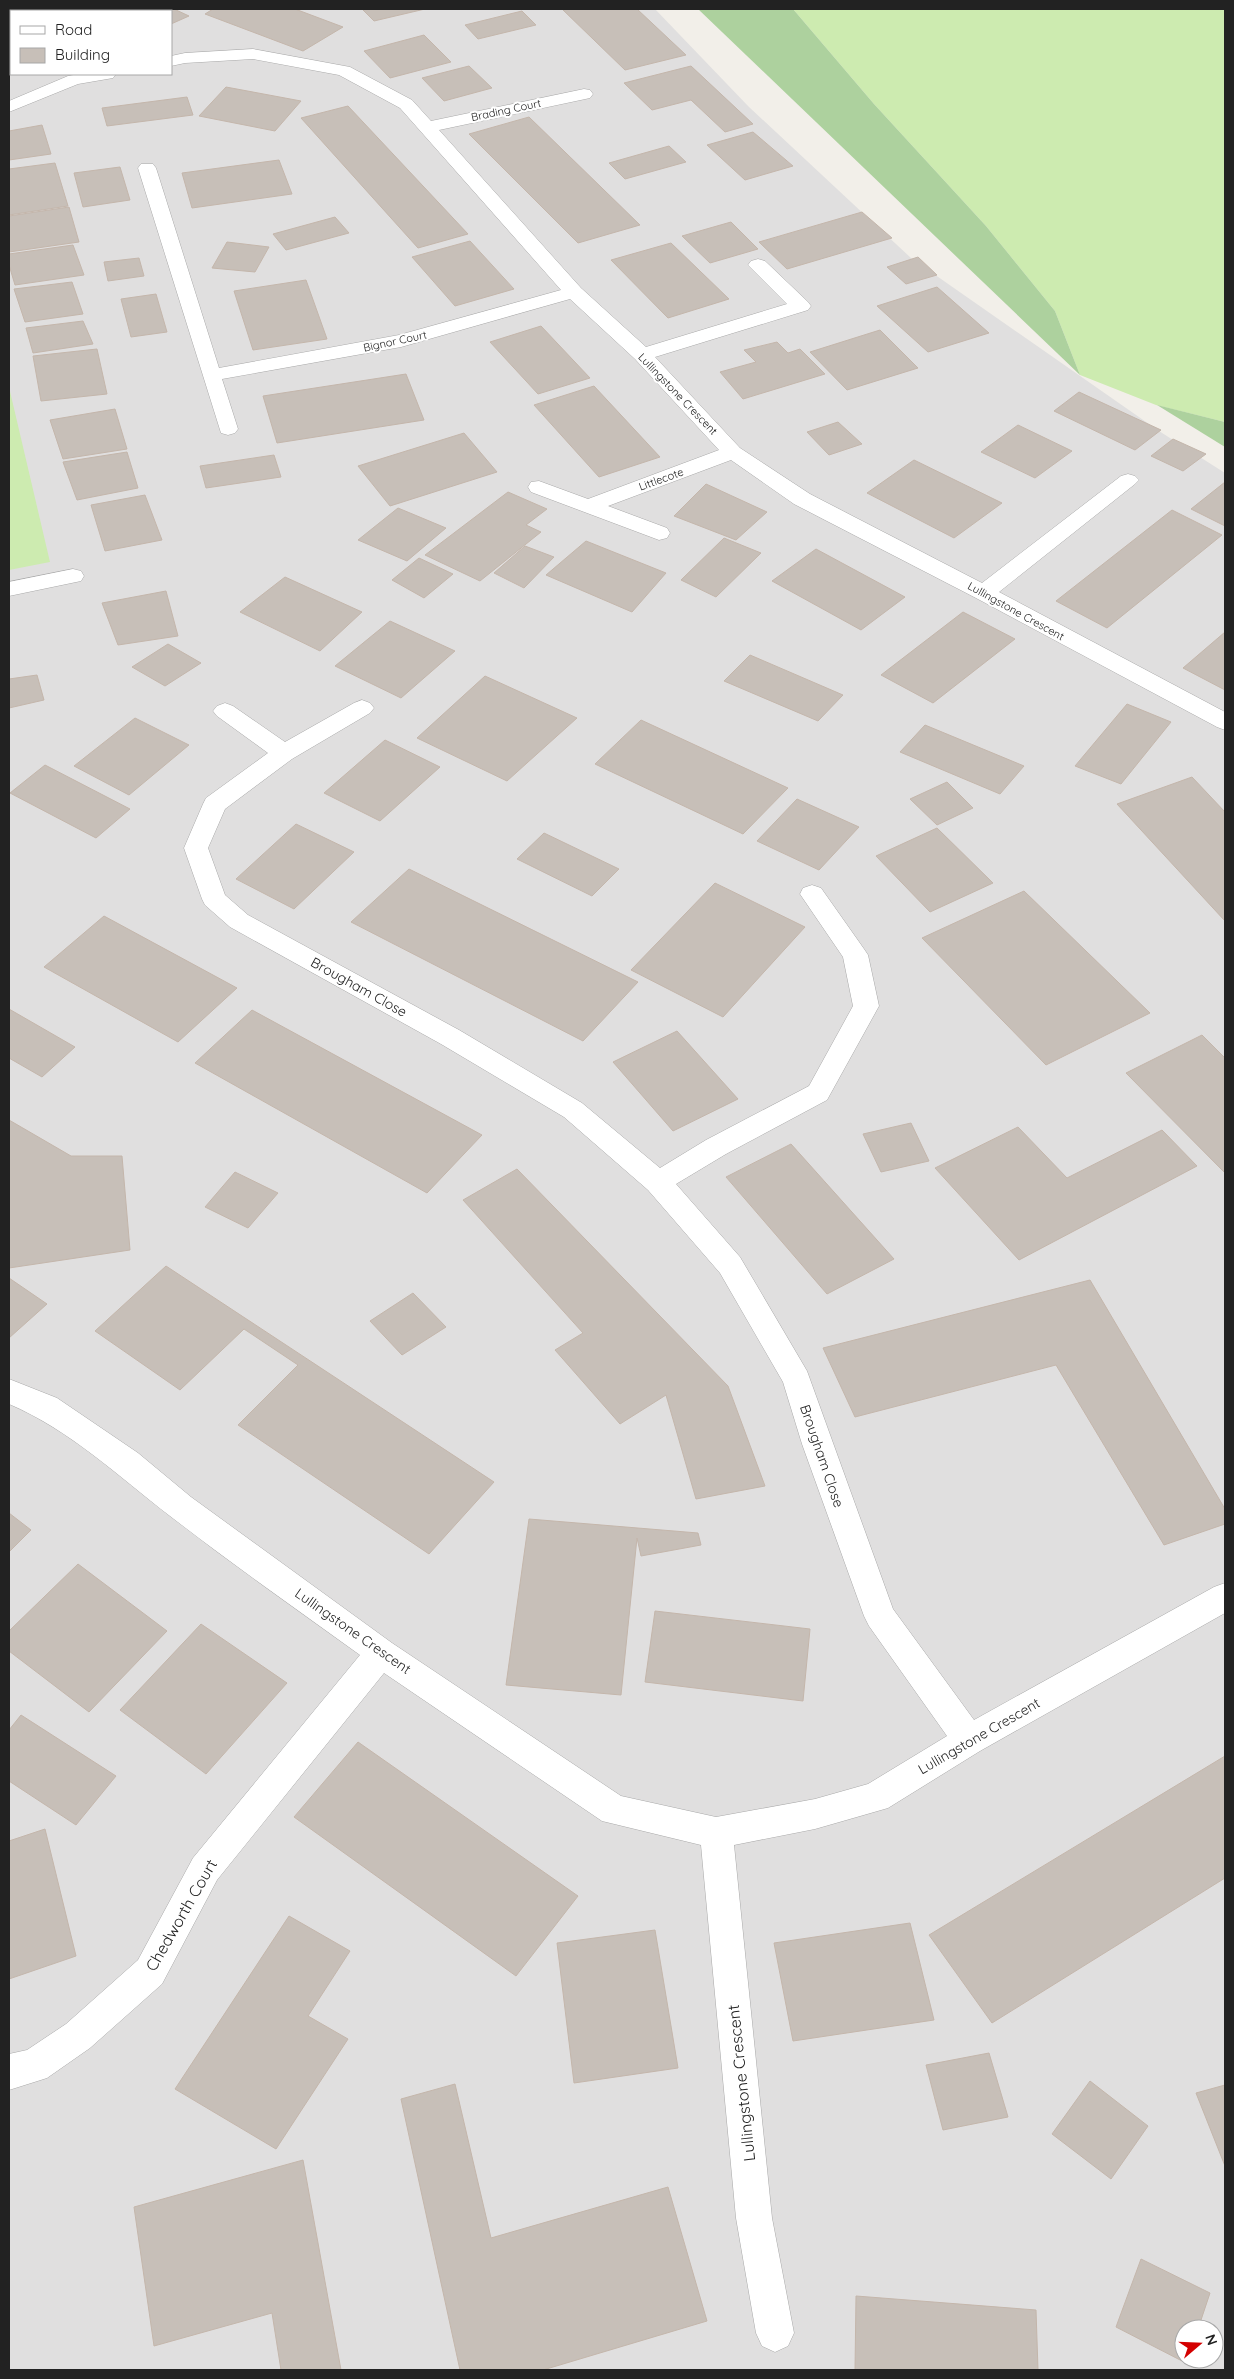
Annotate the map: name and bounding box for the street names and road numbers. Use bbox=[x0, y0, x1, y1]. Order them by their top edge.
street label: Brading Court bbox=[470, 96, 543, 124]
street label: Bignor Court bbox=[362, 327, 428, 355]
street label: Lullingstone Crescent bbox=[635, 350, 721, 438]
street label: Littlecote bbox=[637, 464, 685, 494]
street label: Lullingstone Crescent bbox=[965, 579, 1067, 643]
street label: Brougham Close bbox=[308, 953, 410, 1021]
street label: Brougham Close bbox=[796, 1402, 848, 1510]
street label: Lullingstone Crescent bbox=[291, 1584, 415, 1678]
street label: Lullingstone Crescent bbox=[915, 1694, 1043, 1778]
street label: Chedworth Court bbox=[141, 1856, 221, 1974]
street label: Lullingstone Crescent bbox=[723, 2004, 759, 2162]

